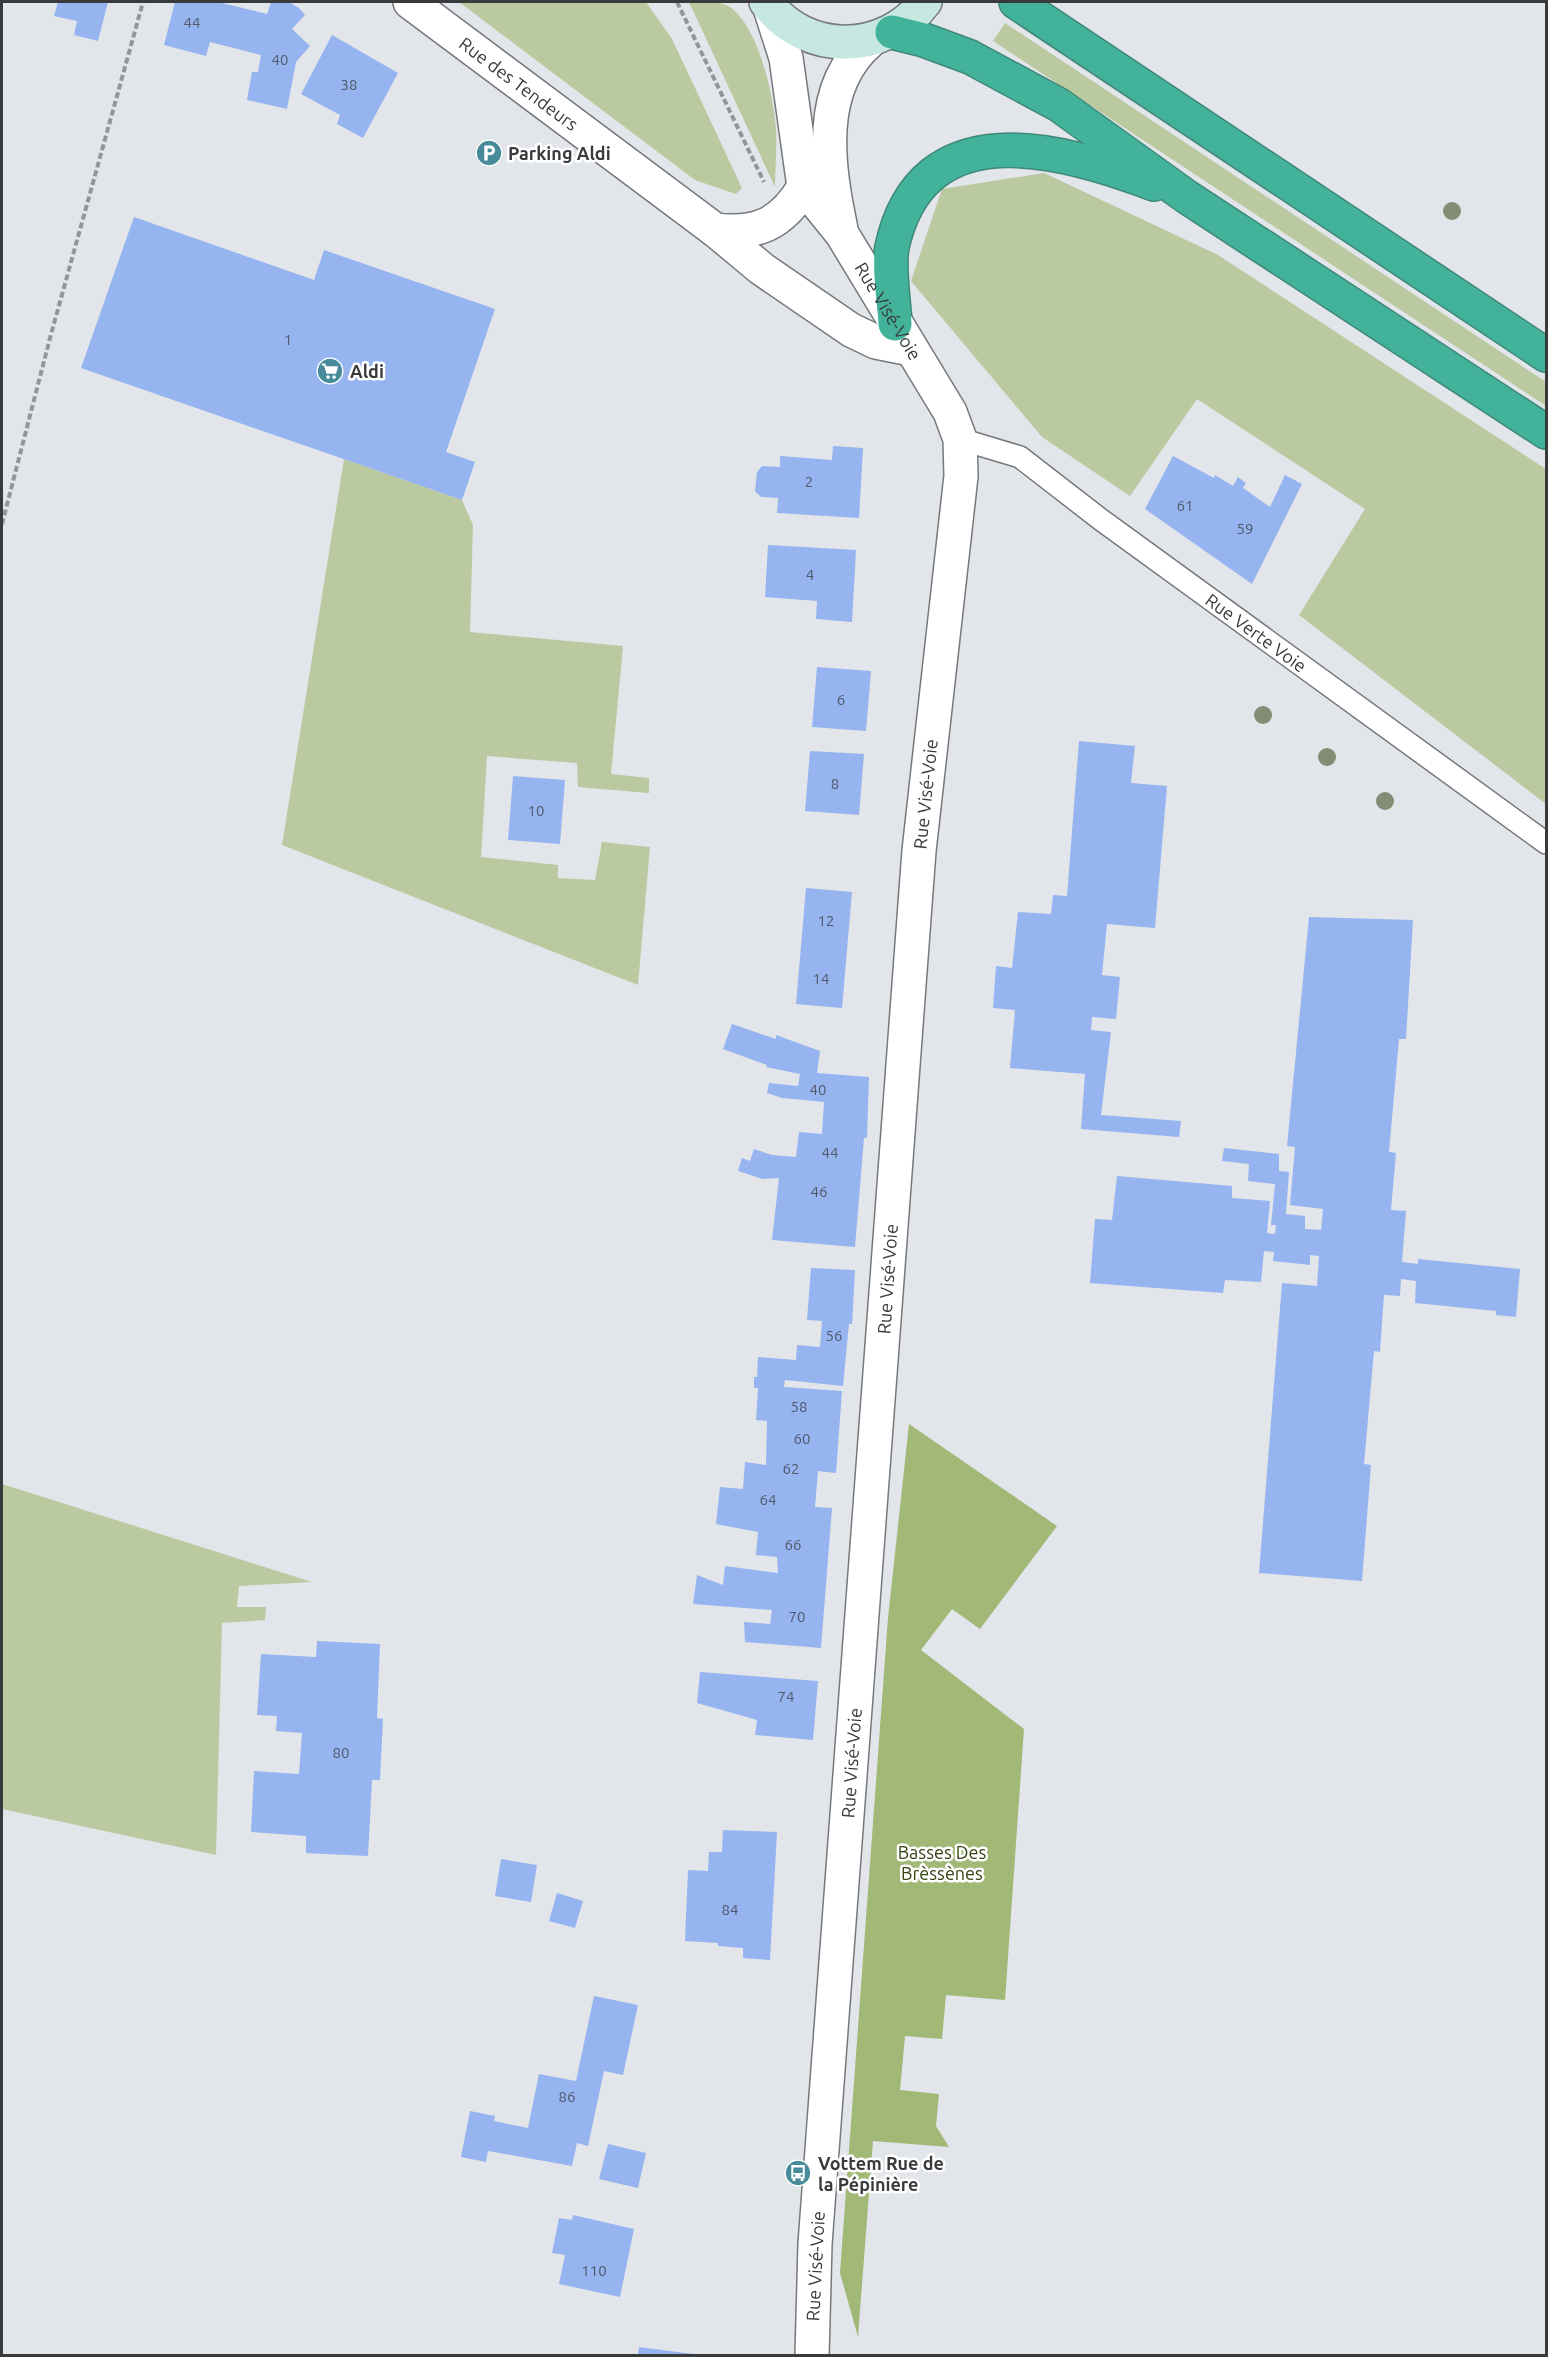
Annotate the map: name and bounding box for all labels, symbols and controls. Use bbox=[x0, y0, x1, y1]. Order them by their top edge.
house number: 44 bbox=[184, 14, 200, 31]
street label: Rue des Tendeurs bbox=[456, 33, 582, 134]
house number: 40 bbox=[272, 51, 288, 68]
house number: 38 bbox=[341, 76, 357, 93]
parking icon: Parking Aldi bbox=[474, 138, 504, 168]
place label: Parking Aldi bbox=[508, 143, 611, 163]
street label: Rue Visé-Voie bbox=[851, 258, 926, 363]
house number: 1 bbox=[284, 331, 292, 348]
supermarket icon: Aldi bbox=[315, 356, 345, 386]
place label: Aldi bbox=[350, 361, 384, 381]
house number: 2 bbox=[805, 473, 813, 490]
house number: 61 bbox=[1177, 497, 1193, 514]
house number: 59 bbox=[1237, 520, 1253, 537]
house number: 4 bbox=[806, 566, 814, 583]
street label: Rue Verte Voie bbox=[1202, 589, 1311, 676]
house number: 6 bbox=[837, 691, 845, 708]
street label: Rue Visé-Voie bbox=[909, 738, 941, 850]
house number: 8 bbox=[831, 775, 839, 792]
house number: 10 bbox=[528, 802, 544, 819]
house number: 12 bbox=[818, 912, 834, 929]
house number: 14 bbox=[813, 970, 829, 987]
house number: 40 bbox=[810, 1081, 826, 1098]
house number: 44 bbox=[822, 1144, 838, 1161]
house number: 46 bbox=[811, 1183, 827, 1200]
street label: Rue Visé-Voie bbox=[873, 1223, 901, 1335]
house number: 56 bbox=[826, 1327, 842, 1344]
house number: 58 bbox=[791, 1398, 807, 1415]
house number: 60 bbox=[794, 1430, 810, 1447]
house number: 62 bbox=[783, 1460, 799, 1477]
house number: 64 bbox=[760, 1491, 776, 1508]
house number: 66 bbox=[785, 1536, 801, 1553]
house number: 70 bbox=[789, 1608, 805, 1625]
house number: 74 bbox=[778, 1688, 794, 1705]
street label: Rue Visé-Voie bbox=[837, 1707, 865, 1819]
house number: 80 bbox=[333, 1744, 349, 1761]
park label: Basses Des Brèssènes bbox=[898, 1842, 986, 1883]
house number: 84 bbox=[722, 1901, 738, 1918]
house number: 86 bbox=[559, 2088, 575, 2105]
place label: Vottem Rue de la Pépinière bbox=[818, 2153, 944, 2194]
bus stop icon: Vottem Rue de la Pépinière bbox=[783, 2158, 813, 2188]
street label: Rue Visé-Voie bbox=[802, 2210, 828, 2322]
house number: 110 bbox=[581, 2262, 607, 2279]

